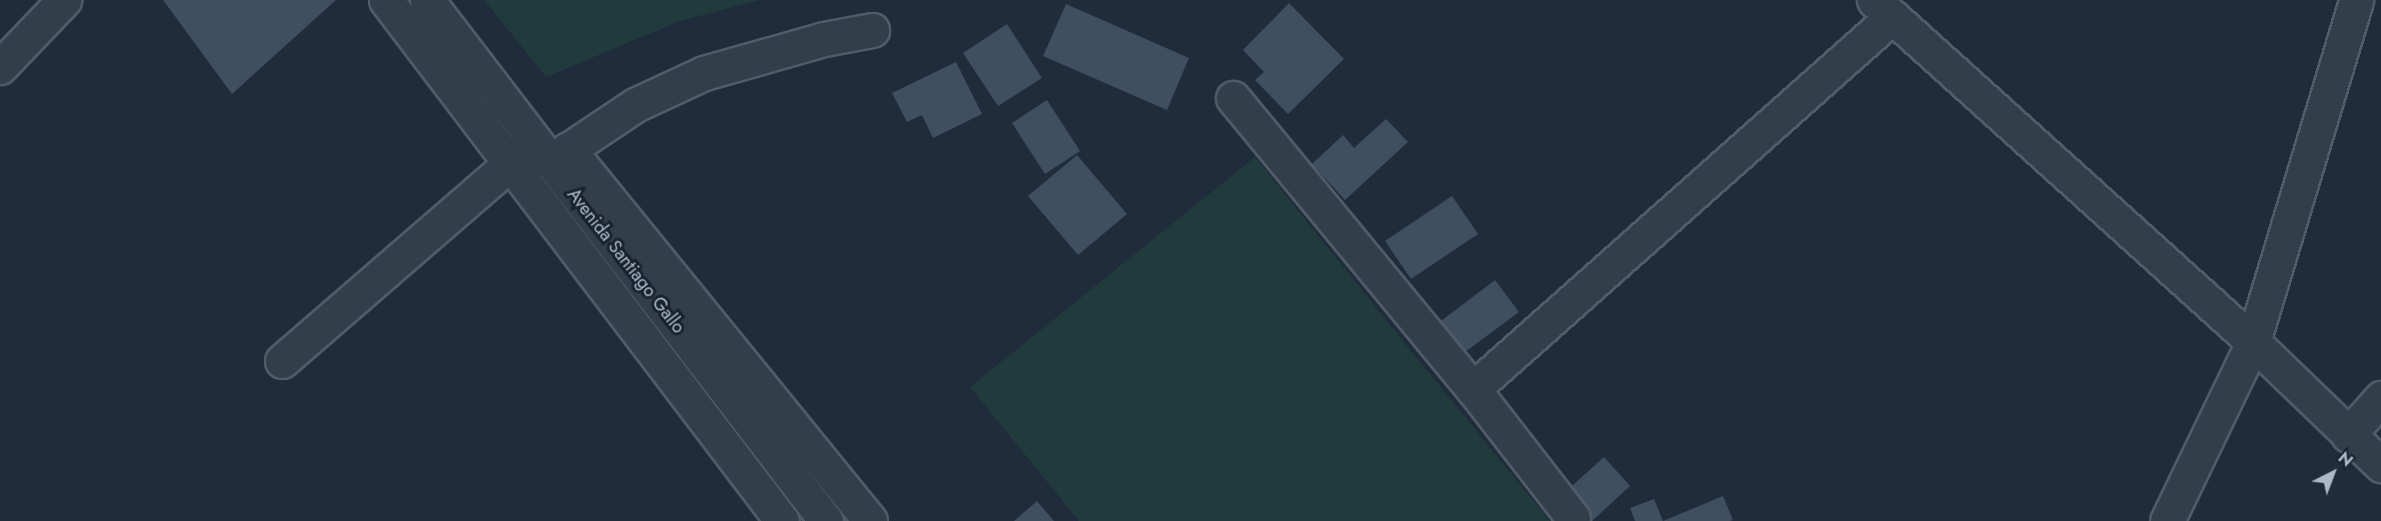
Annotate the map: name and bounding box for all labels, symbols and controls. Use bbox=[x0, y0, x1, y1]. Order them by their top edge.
street label: Avenida Santiago Gallo bbox=[563, 184, 689, 338]
north arrow bbox=[2303, 443, 2363, 503]
text: N bbox=[2333, 446, 2358, 472]

